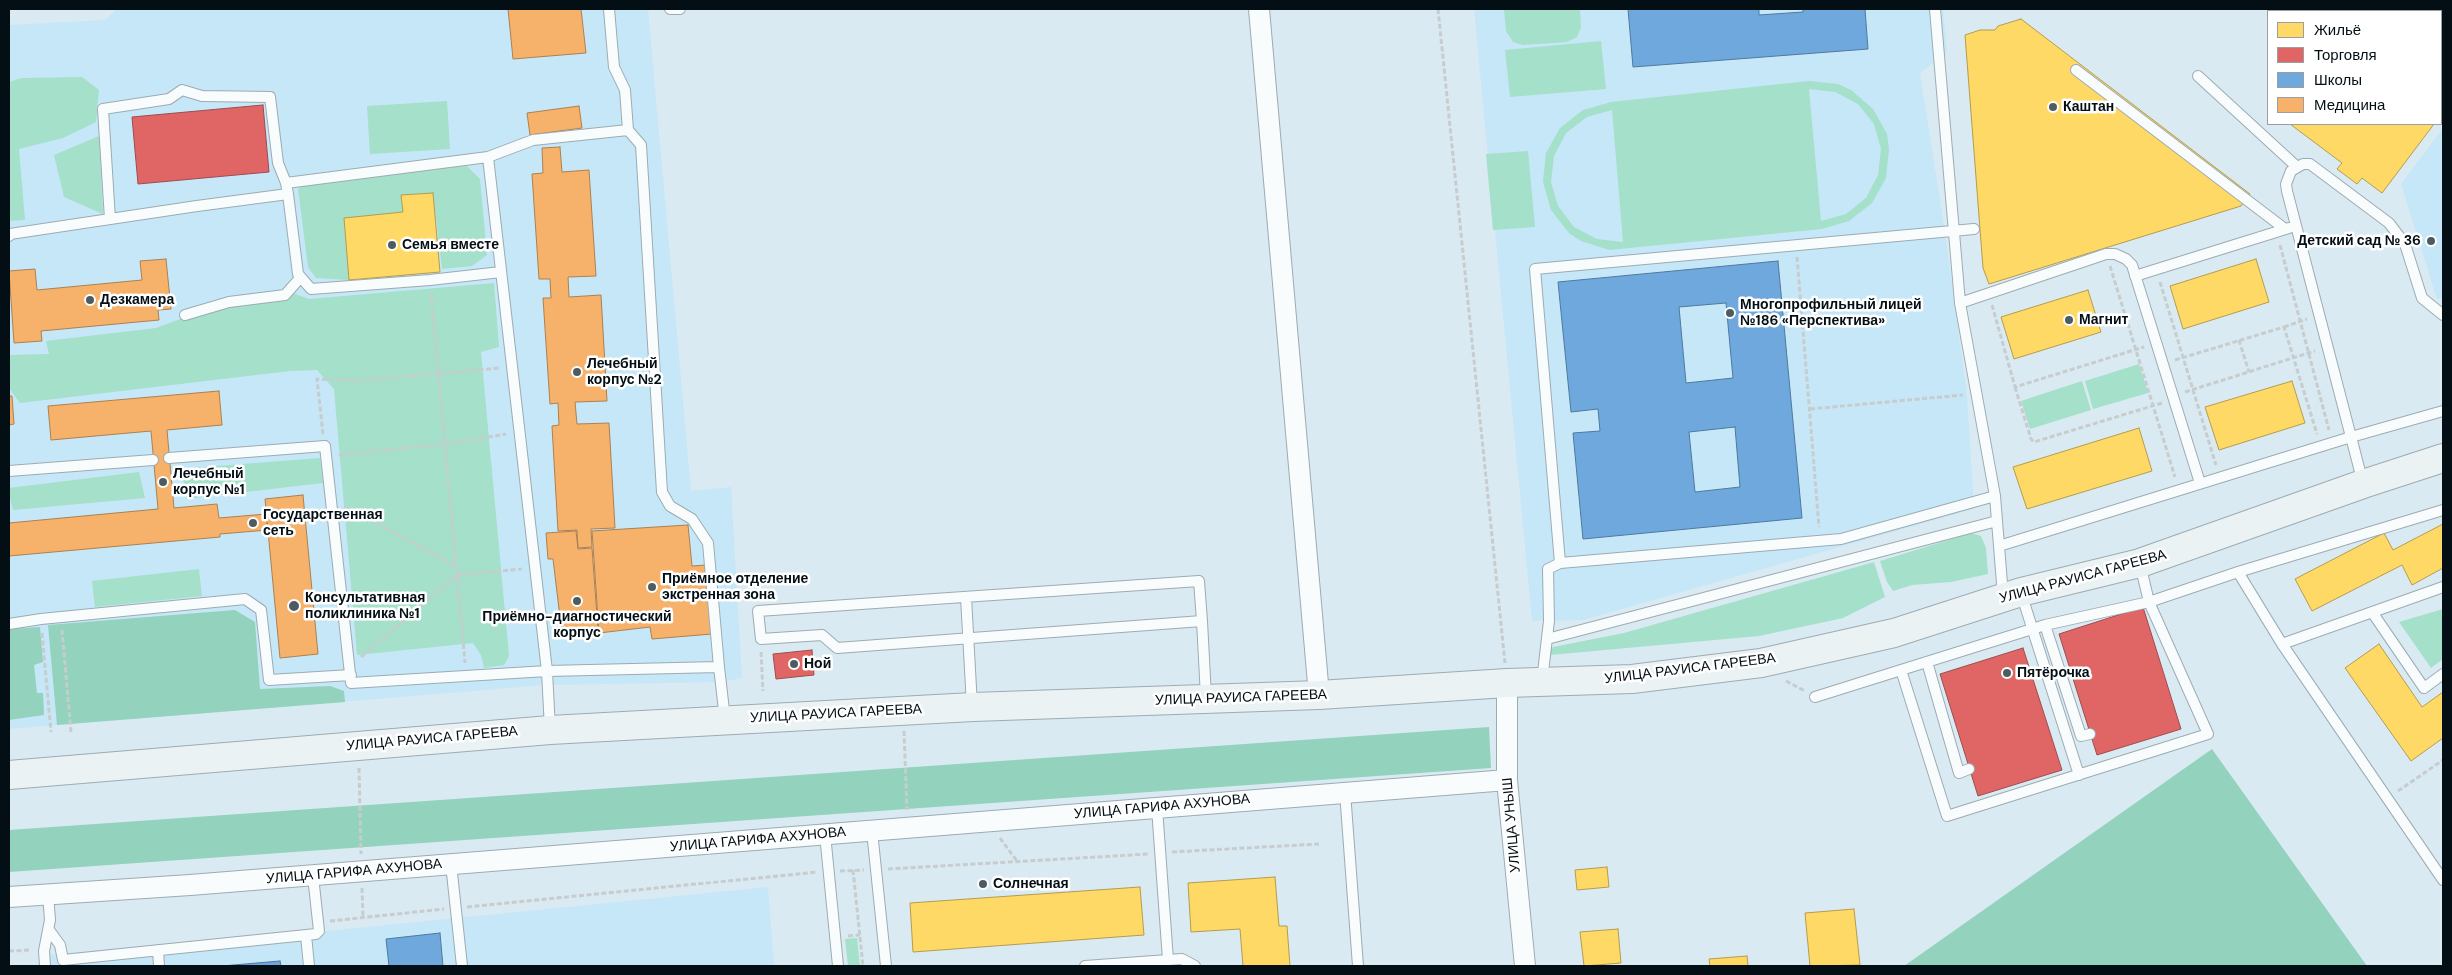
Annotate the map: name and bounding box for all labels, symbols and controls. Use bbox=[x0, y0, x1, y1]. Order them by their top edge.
legend bbox=[2267, 10, 2442, 125]
text: Жильё bbox=[2314, 20, 2361, 40]
text: Торговля bbox=[2314, 45, 2377, 65]
text: Школы bbox=[2314, 70, 2362, 90]
text: Медицина bbox=[2314, 95, 2385, 115]
place label: Каштан bbox=[2063, 99, 2114, 115]
marker: Каштан bbox=[2047, 101, 2059, 113]
place label: Детский сад № 36 bbox=[2297, 233, 2421, 249]
marker: Детский сад № 36 bbox=[2425, 235, 2437, 247]
place label: Семья вместе bbox=[402, 237, 499, 253]
marker: Семья вместе bbox=[386, 239, 398, 251]
place label: Дезкамера bbox=[100, 292, 174, 308]
marker: Дезкамера bbox=[84, 294, 96, 306]
place label: Многопрофильный лицей №186 «Перспектива» bbox=[1740, 297, 1922, 330]
marker: Многопрофильный лицей №186 «Перспектива» bbox=[1724, 307, 1736, 319]
place label: Магнит bbox=[2079, 312, 2128, 328]
marker: Магнит bbox=[2063, 314, 2075, 326]
place label: Лечебный корпус №2 bbox=[587, 356, 662, 388]
marker: Лечебный корпус №2 bbox=[571, 366, 583, 378]
place label: Лечебный корпус №1 bbox=[173, 466, 245, 498]
marker: Лечебный корпус №1 bbox=[157, 476, 169, 488]
place label: Государственная сеть bbox=[263, 507, 383, 540]
marker: Государственная сеть bbox=[247, 517, 259, 529]
street label: УЛИЦА РАУИСА ГАРЕЕВА bbox=[1998, 547, 2168, 607]
place label: Приёмное отделение экстренная зона bbox=[662, 571, 808, 604]
marker: Приёмное отделение экстренная зона bbox=[646, 581, 658, 593]
place label: Консультативная поликлиника №1 bbox=[305, 590, 425, 622]
marker: Приёмно-диагностический корпус bbox=[571, 595, 583, 607]
marker: Консультативная поликлиника №1 bbox=[287, 599, 301, 613]
place label: Приёмно-диагностический корпус bbox=[482, 609, 672, 642]
street label: УЛИЦА РАУИСА ГАРЕЕВА bbox=[1603, 650, 1777, 688]
place label: Ной bbox=[804, 656, 831, 672]
marker: Ной bbox=[788, 658, 800, 670]
place label: Пятёрочка bbox=[2017, 665, 2090, 681]
marker: Пятёрочка bbox=[2001, 667, 2013, 679]
street label: УЛИЦА РАУИСА ГАРЕЕВА bbox=[1155, 687, 1327, 709]
street label: УЛИЦА РАУИСА ГАРЕЕВА bbox=[750, 701, 922, 727]
street label: УЛИЦА РАУИСА ГАРЕЕВА bbox=[345, 723, 519, 755]
street label: УЛИЦА УНЫШ bbox=[1499, 777, 1525, 873]
street label: УЛИЦА ГАРИФА АХУНОВА bbox=[1073, 791, 1251, 823]
street label: УЛИЦА ГАРИФА АХУНОВА bbox=[669, 824, 847, 856]
street label: УЛИЦА ГАРИФА АХУНОВА bbox=[265, 856, 443, 888]
place label: Солнечная bbox=[993, 876, 1069, 892]
marker: Солнечная bbox=[977, 878, 989, 890]

